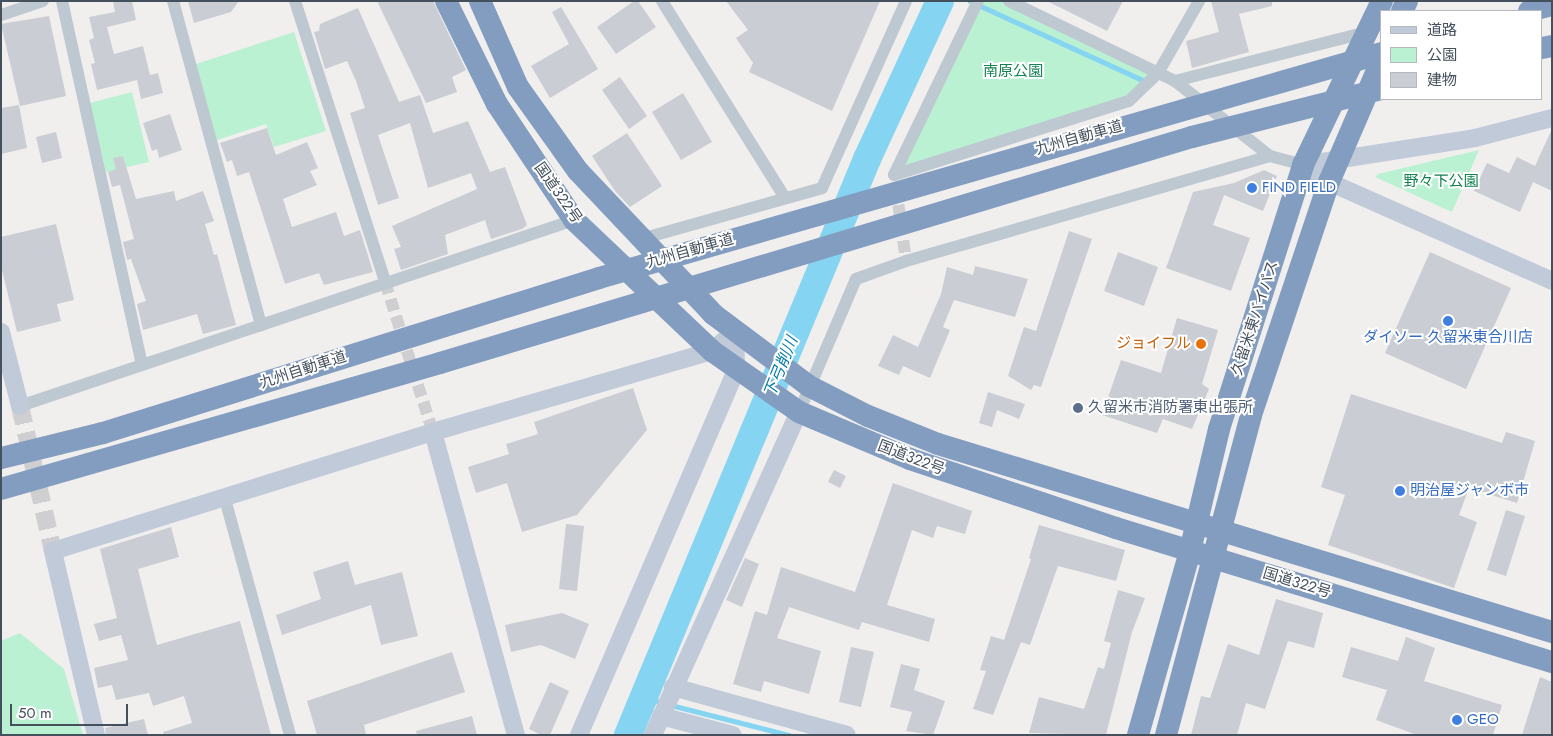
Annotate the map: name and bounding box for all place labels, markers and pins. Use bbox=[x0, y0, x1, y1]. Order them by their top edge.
place label: FIND FIELD bbox=[1262, 179, 1336, 197]
marker: FIND FIELD bbox=[1246, 182, 1258, 194]
marker: ダイソー 久留米東合川店 bbox=[1442, 315, 1454, 327]
place label: ダイソー 久留米東合川店 bbox=[1363, 329, 1533, 347]
place label: ジョイフル bbox=[1116, 335, 1191, 353]
marker: ジョイフル bbox=[1195, 338, 1207, 350]
place label: 久留米市消防署東出張所 bbox=[1088, 399, 1253, 417]
marker: 久留米市消防署東出張所 bbox=[1072, 402, 1084, 414]
place label: 明治屋ジャンボ市 bbox=[1410, 482, 1530, 500]
marker: 明治屋ジャンボ市 bbox=[1394, 485, 1406, 497]
place label: GEO bbox=[1467, 711, 1499, 729]
marker: GEO bbox=[1451, 714, 1463, 726]

